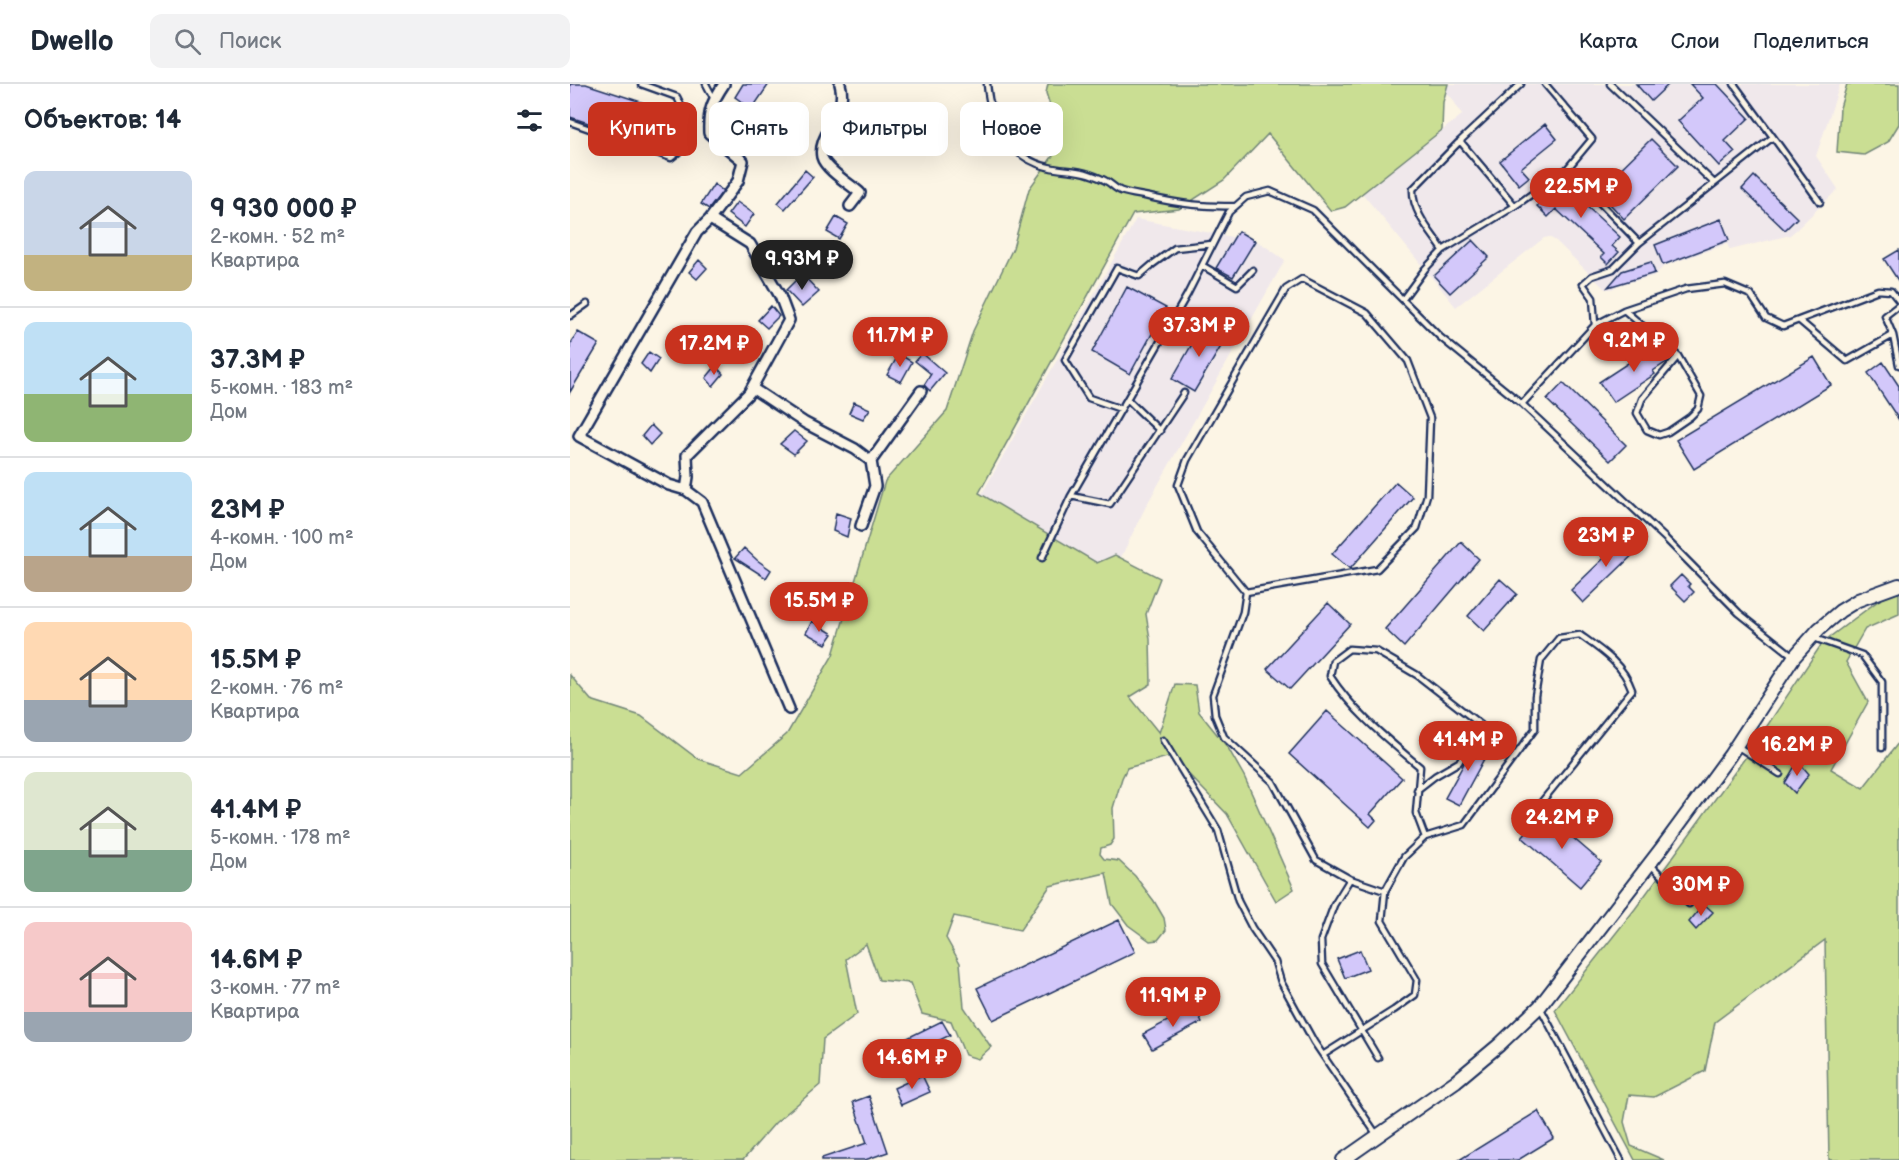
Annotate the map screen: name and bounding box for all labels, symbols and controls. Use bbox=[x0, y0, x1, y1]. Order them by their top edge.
search box bbox=[150, 14, 570, 68]
text: Dwello bbox=[30, 25, 114, 58]
icon: search bbox=[171, 25, 204, 58]
text: Поиск bbox=[219, 28, 281, 55]
text: Карта bbox=[1579, 29, 1638, 54]
text: Слои bbox=[1671, 29, 1720, 54]
text: Поделиться bbox=[1753, 29, 1869, 54]
chip: Купить bbox=[588, 102, 697, 156]
chip: Снять bbox=[709, 102, 809, 156]
chip: Фильтры bbox=[821, 102, 948, 156]
chip: Новое bbox=[960, 102, 1063, 156]
icon: filters bbox=[513, 104, 546, 137]
text: Объектов: 14 bbox=[24, 105, 181, 136]
pin: 22.5M ₽ bbox=[1526, 168, 1636, 219]
text: 22.5M ₽ bbox=[1544, 175, 1618, 199]
text: 9 930 000 ₽ bbox=[210, 194, 357, 225]
icon: home bbox=[72, 195, 144, 267]
text: 2-комн. · 52 m² bbox=[210, 225, 345, 249]
pin: 9.93M ₽ bbox=[747, 240, 857, 291]
text: 9.93M ₽ bbox=[765, 247, 839, 271]
text: Квартира bbox=[210, 249, 300, 273]
pin: 37.3M ₽ bbox=[1144, 307, 1254, 358]
text: 37.3M ₽ bbox=[1162, 314, 1236, 338]
pin: 11.7M ₽ bbox=[845, 317, 955, 368]
pin: 9.2M ₽ bbox=[1585, 322, 1683, 373]
text: 11.7M ₽ bbox=[867, 324, 933, 348]
pin: 17.2M ₽ bbox=[659, 325, 769, 376]
text: 9.2M ₽ bbox=[1603, 329, 1665, 353]
text: 17.2M ₽ bbox=[679, 332, 749, 356]
text: 37.3M ₽ bbox=[210, 345, 305, 376]
icon: home bbox=[72, 346, 144, 418]
text: 5-комн. · 183 m² bbox=[210, 376, 353, 400]
text: Дом bbox=[210, 400, 248, 424]
text: 23M ₽ bbox=[210, 495, 285, 526]
icon: home bbox=[72, 496, 144, 568]
pin: 23M ₽ bbox=[1564, 517, 1648, 568]
text: 23M ₽ bbox=[1577, 524, 1635, 548]
text: 4-комн. · 100 m² bbox=[210, 526, 354, 550]
text: Дом bbox=[210, 550, 248, 574]
pin: 15.5M ₽ bbox=[764, 582, 874, 633]
text: 15.5M ₽ bbox=[784, 589, 854, 613]
text: 15.5M ₽ bbox=[210, 645, 301, 676]
icon: home bbox=[72, 646, 144, 718]
text: 2-комн. · 76 m² bbox=[210, 676, 343, 700]
text: Квартира bbox=[210, 700, 300, 724]
pin: 41.4M ₽ bbox=[1413, 721, 1523, 772]
pin: 16.2M ₽ bbox=[1742, 726, 1852, 777]
text: 41.4M ₽ bbox=[1433, 728, 1503, 752]
text: 16.2M ₽ bbox=[1761, 733, 1833, 757]
text: 41.4M ₽ bbox=[210, 795, 301, 826]
icon: home bbox=[72, 796, 144, 868]
pin: 24.2M ₽ bbox=[1507, 799, 1617, 850]
text: 24.2M ₽ bbox=[1525, 806, 1599, 830]
text: 5-комн. · 178 m² bbox=[210, 826, 351, 850]
text: Дом bbox=[210, 850, 248, 874]
pin: 30M ₽ bbox=[1659, 866, 1743, 917]
text: 30M ₽ bbox=[1672, 873, 1730, 897]
text: 14.6M ₽ bbox=[210, 945, 302, 976]
icon: home bbox=[72, 946, 144, 1018]
text: 3-комн. · 77 m² bbox=[210, 976, 340, 1000]
pin: 11.9M ₽ bbox=[1118, 977, 1228, 1028]
text: 11.9M ₽ bbox=[1139, 984, 1207, 1008]
text: Квартира bbox=[210, 1000, 300, 1024]
pin: 14.6M ₽ bbox=[857, 1039, 967, 1090]
text: 14.6M ₽ bbox=[877, 1046, 948, 1070]

